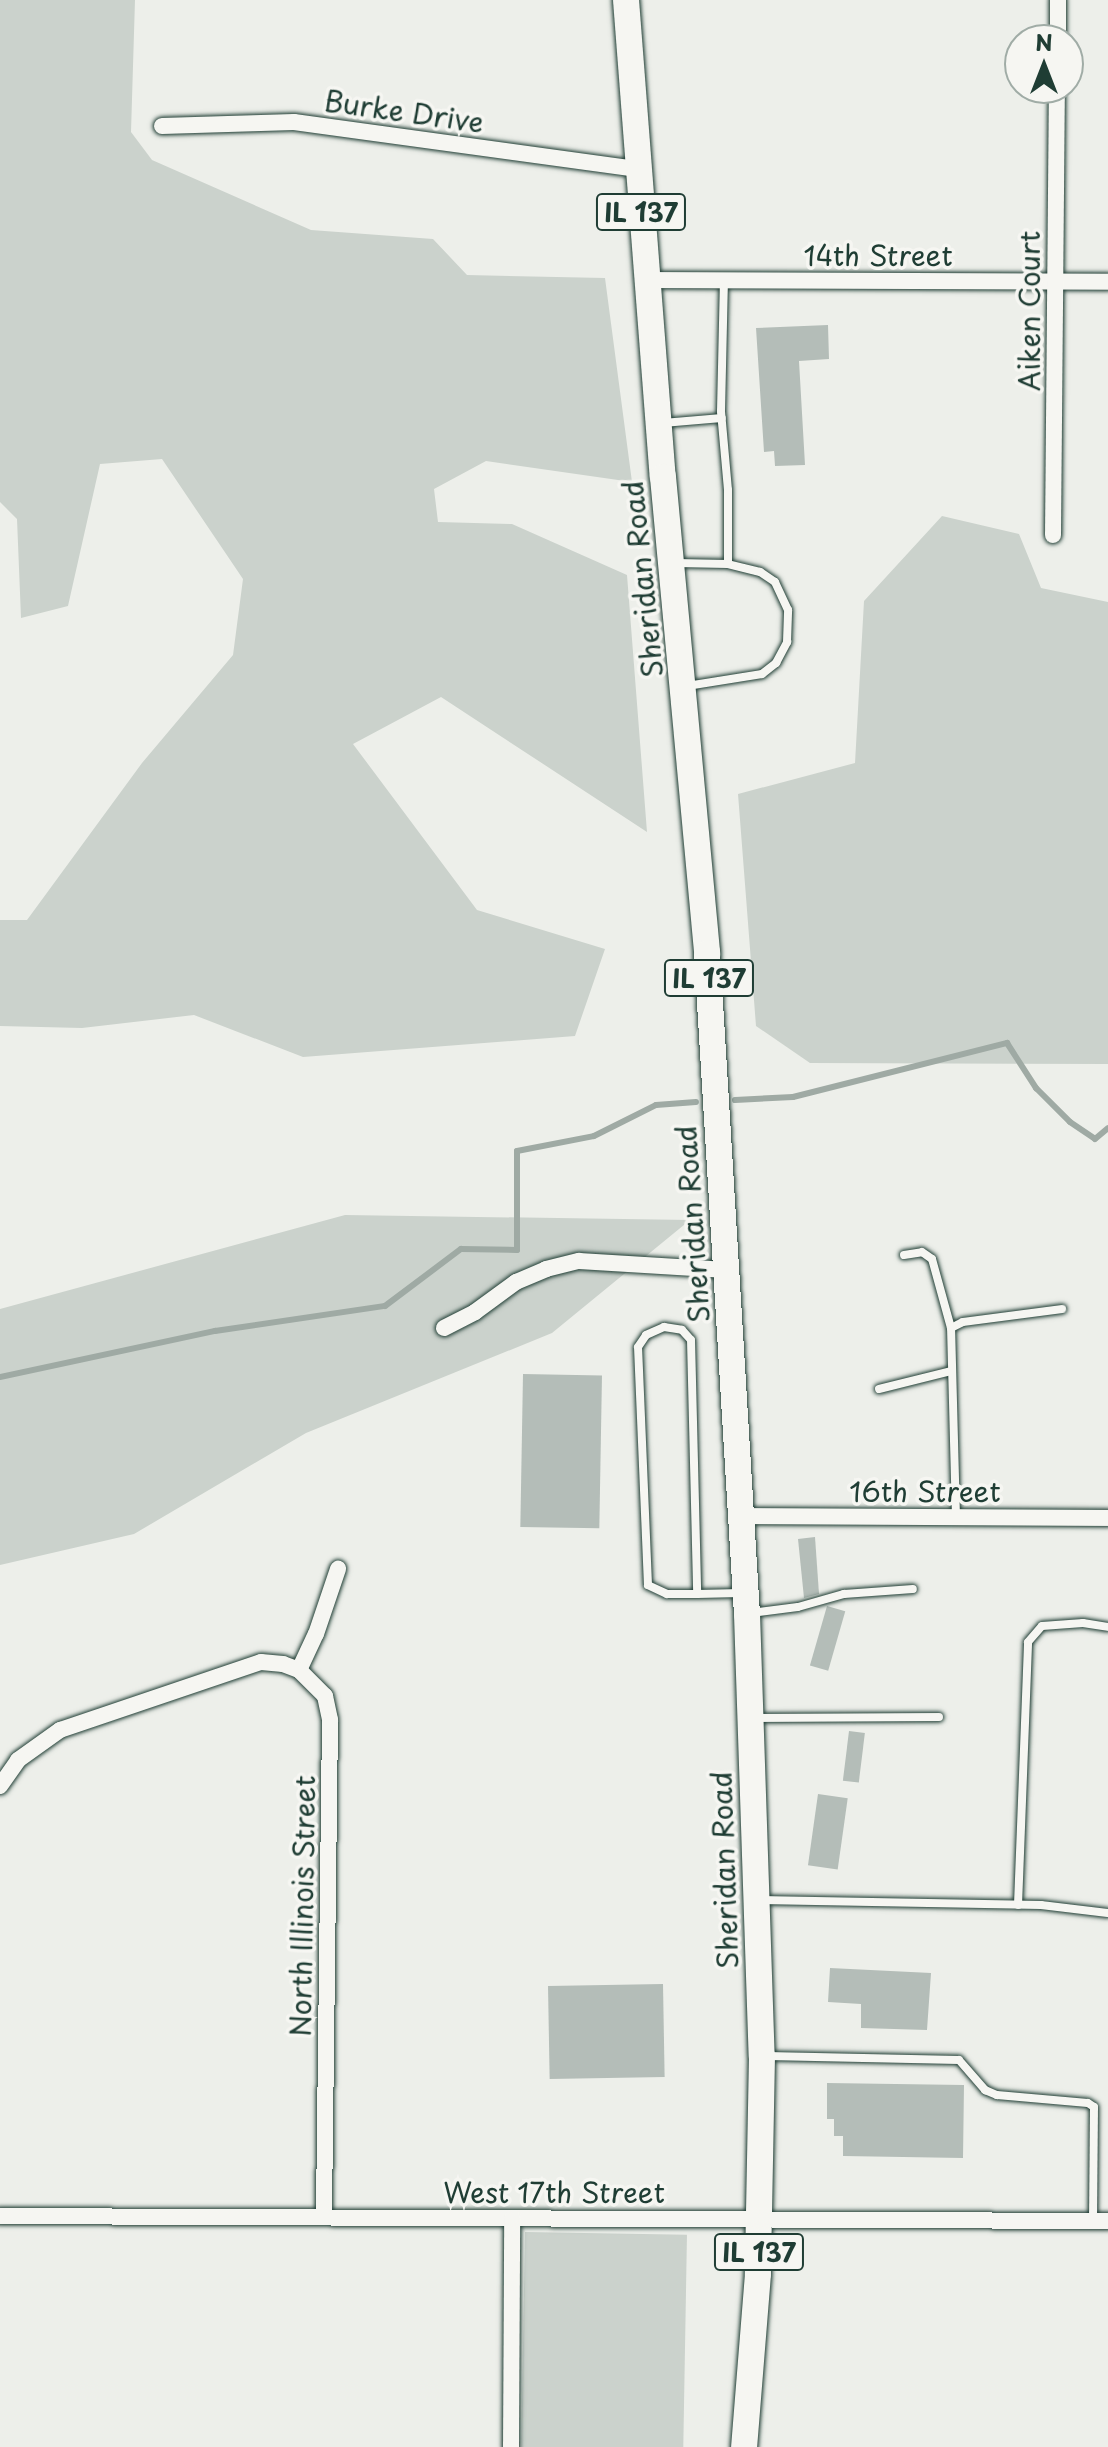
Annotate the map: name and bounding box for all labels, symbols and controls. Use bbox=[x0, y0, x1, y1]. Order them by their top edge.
north arrow bbox=[1004, 24, 1084, 104]
text: N bbox=[1035, 25, 1053, 58]
street label: Burke Drive bbox=[322, 83, 486, 139]
road number: IL 137 bbox=[595, 190, 687, 234]
street label: Aiken Court bbox=[1012, 230, 1046, 392]
street label: 14th Street bbox=[803, 238, 953, 272]
street label: Sheridan Road bbox=[615, 479, 669, 679]
road number: IL 137 bbox=[663, 956, 755, 1000]
street label: Sheridan Road bbox=[668, 1125, 716, 1323]
street label: 16th Street bbox=[849, 1474, 1001, 1508]
street label: Sheridan Road bbox=[704, 1771, 744, 1969]
street label: North Illinois Street bbox=[283, 1773, 321, 2039]
street label: West 17th Street bbox=[443, 2175, 665, 2209]
road number: IL 137 bbox=[713, 2230, 805, 2274]

